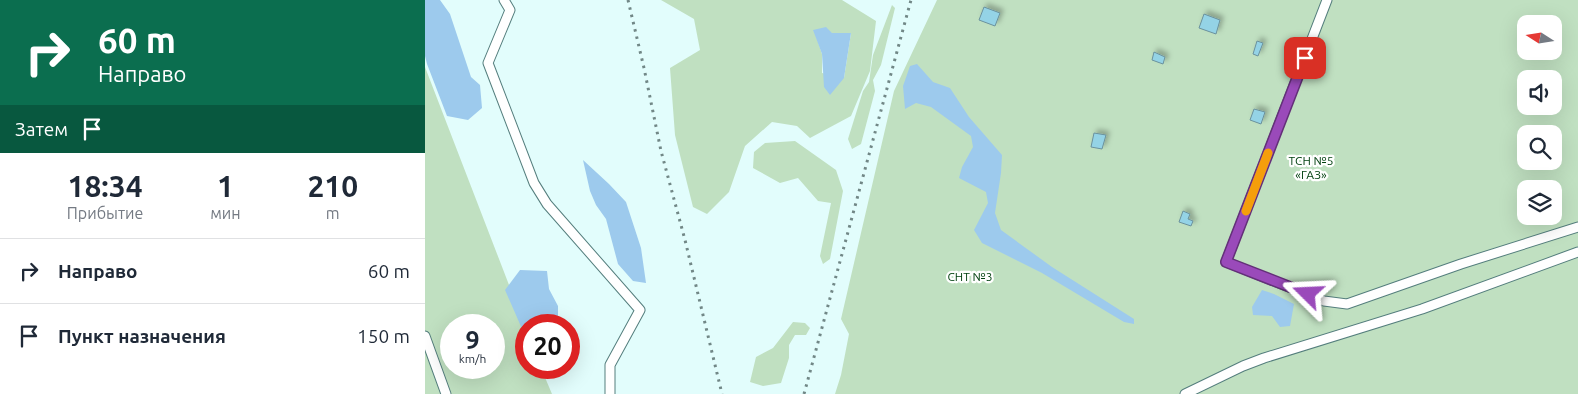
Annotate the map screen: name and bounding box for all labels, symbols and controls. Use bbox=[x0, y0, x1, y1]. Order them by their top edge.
north arrow bbox=[1517, 15, 1563, 60]
map controls bbox=[1517, 15, 1562, 225]
icon: right bbox=[15, 20, 80, 85]
text: 60 m bbox=[98, 20, 176, 60]
pin bbox=[1284, 37, 1326, 79]
icon: arrive bbox=[1291, 44, 1319, 72]
text: Направо bbox=[98, 61, 186, 86]
button: sound bbox=[1517, 70, 1562, 115]
icon: arrive bbox=[78, 115, 106, 143]
text: Затем bbox=[15, 118, 68, 140]
button: search bbox=[1517, 125, 1562, 170]
park label: ТСН №5 «ГАЗ» bbox=[1289, 154, 1333, 181]
text: 18:34 bbox=[68, 169, 143, 203]
text: 1 bbox=[217, 169, 234, 203]
text: 210 bbox=[307, 169, 358, 203]
button: layers bbox=[1517, 180, 1562, 225]
text: Прибытие bbox=[67, 204, 143, 222]
text: мин bbox=[210, 204, 241, 222]
text: m bbox=[326, 204, 340, 222]
icon: right bbox=[15, 257, 43, 285]
text: Направо bbox=[58, 260, 138, 282]
text: 60 m bbox=[368, 260, 410, 282]
position arrow bbox=[1281, 267, 1333, 319]
park label: СНТ №3 bbox=[947, 270, 993, 283]
speed limit sign: 20 bbox=[515, 314, 580, 379]
icon: arrive bbox=[15, 322, 43, 350]
text: Пункт назначения bbox=[58, 325, 226, 347]
text: 150 m bbox=[357, 325, 410, 347]
text: 9 bbox=[465, 326, 480, 354]
text: km/h bbox=[459, 352, 486, 365]

